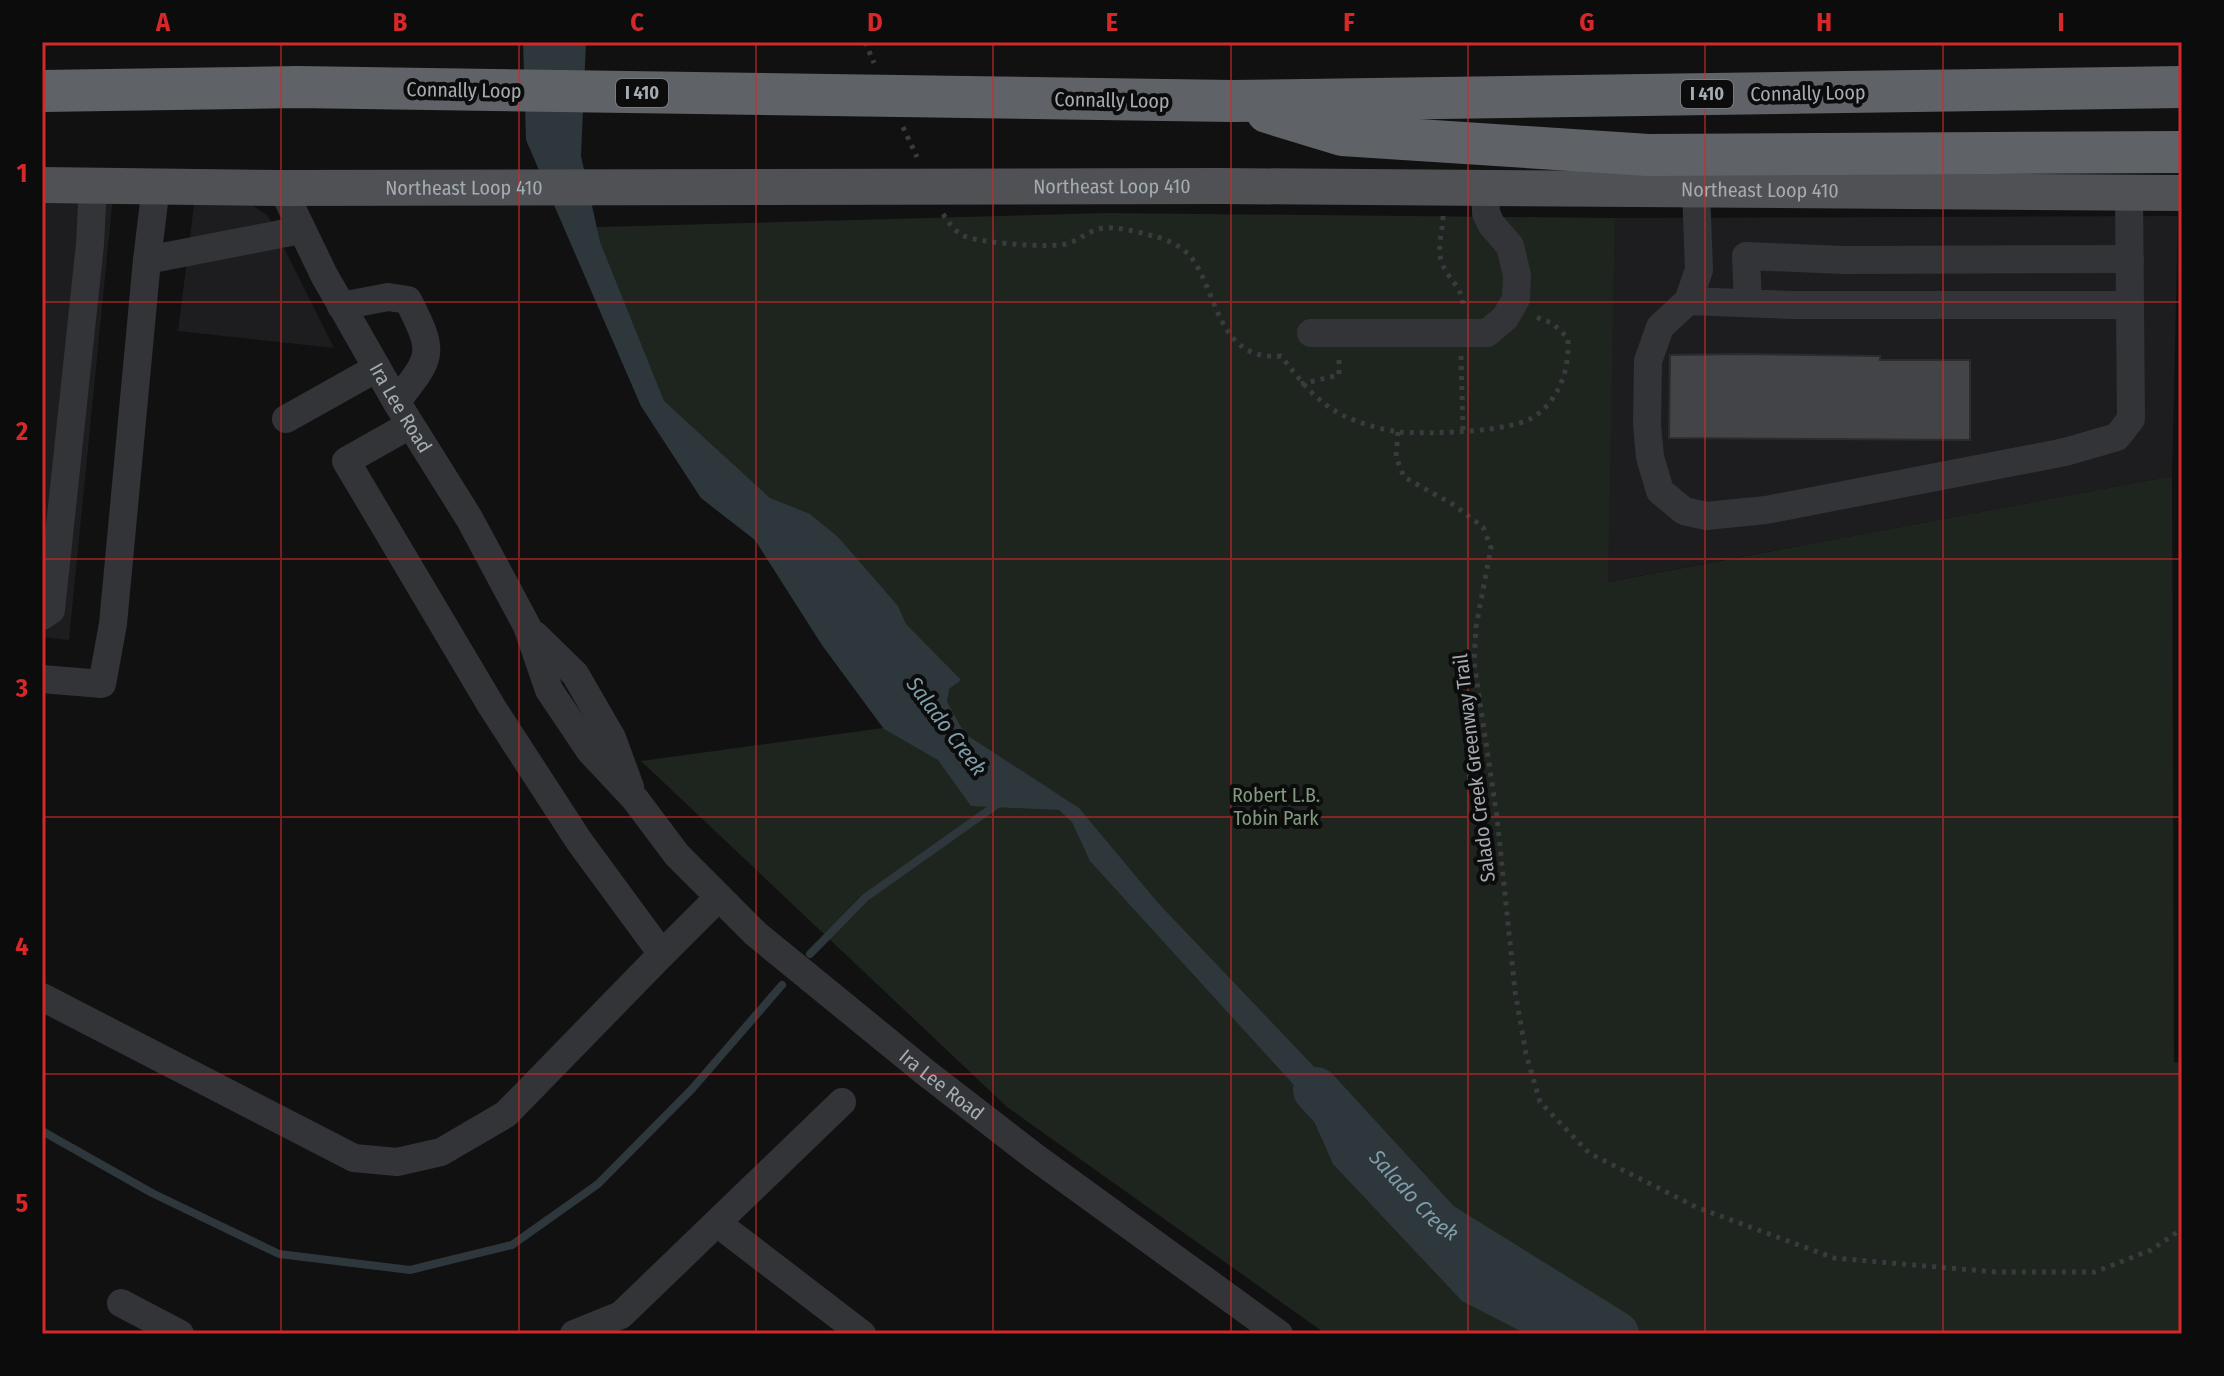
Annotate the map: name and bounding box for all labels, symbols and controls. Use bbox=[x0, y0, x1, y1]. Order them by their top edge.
text: A bbox=[155, 7, 171, 38]
text: B bbox=[393, 7, 408, 38]
text: C bbox=[630, 7, 644, 38]
text: D bbox=[867, 7, 883, 38]
text: E bbox=[1106, 7, 1118, 38]
text: F bbox=[1343, 7, 1355, 38]
text: G bbox=[1579, 7, 1595, 38]
text: H bbox=[1816, 7, 1832, 38]
text: I bbox=[2058, 7, 2065, 38]
street label: Connally Loop bbox=[406, 77, 522, 103]
road number: I 410 bbox=[616, 79, 668, 107]
road number: I 410 bbox=[1681, 80, 1733, 108]
street label: Connally Loop bbox=[1750, 80, 1866, 106]
street label: Connally Loop bbox=[1054, 87, 1170, 113]
text: 1 bbox=[17, 158, 28, 189]
street label: Northeast Loop 410 bbox=[1033, 174, 1191, 198]
street label: Northeast Loop 410 bbox=[385, 175, 543, 200]
street label: Northeast Loop 410 bbox=[1681, 177, 1839, 203]
street label: Ira Lee Road bbox=[365, 359, 437, 457]
text: 2 bbox=[15, 416, 28, 447]
street label: Salado Creek Greenway Trail bbox=[1448, 653, 1500, 883]
water label: Salado Creek bbox=[900, 671, 993, 781]
text: 3 bbox=[15, 673, 28, 704]
park label: Robert L.B. Tobin Park bbox=[1232, 783, 1320, 830]
text: 4 bbox=[15, 931, 29, 962]
street label: Ira Lee Road bbox=[895, 1044, 989, 1125]
water label: Salado Creek bbox=[1363, 1143, 1463, 1247]
text: 5 bbox=[16, 1188, 29, 1219]

